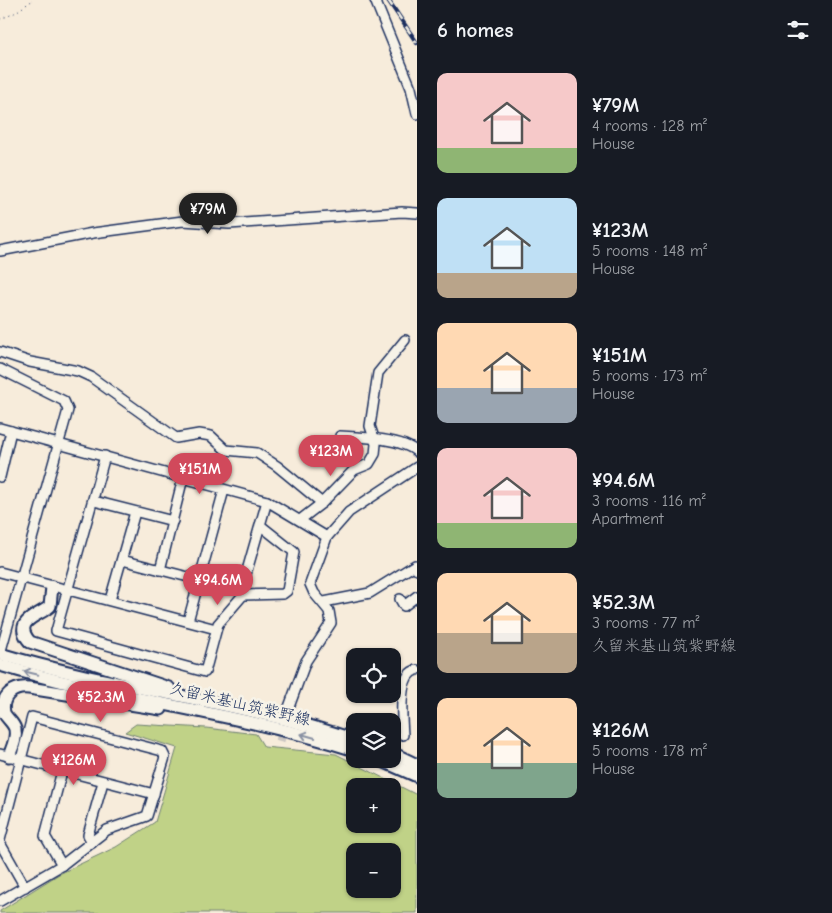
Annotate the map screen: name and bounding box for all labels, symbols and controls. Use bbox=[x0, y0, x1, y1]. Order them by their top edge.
icon: filters bbox=[784, 16, 812, 44]
text: 6 homes bbox=[437, 18, 513, 42]
icon: home bbox=[477, 93, 537, 153]
text: ¥79M bbox=[592, 93, 639, 117]
text: 4 rooms · 128 m² bbox=[592, 117, 707, 135]
text: House bbox=[592, 135, 635, 153]
pin: ¥79M bbox=[178, 192, 238, 235]
text: ¥79M bbox=[190, 200, 226, 218]
icon: home bbox=[477, 218, 537, 278]
text: ¥123M bbox=[592, 218, 648, 242]
text: 5 rooms · 148 m² bbox=[592, 242, 707, 260]
text: House bbox=[592, 260, 635, 278]
icon: home bbox=[477, 343, 537, 403]
text: ¥151M bbox=[592, 343, 647, 367]
text: 5 rooms · 173 m² bbox=[592, 367, 707, 385]
text: House bbox=[592, 385, 635, 403]
pin: ¥123M bbox=[296, 434, 366, 477]
text: ¥123M bbox=[310, 442, 352, 460]
pin: ¥151M bbox=[165, 452, 235, 495]
text: ¥151M bbox=[179, 460, 221, 478]
icon: home bbox=[477, 468, 537, 528]
text: ¥94.6M bbox=[592, 468, 655, 492]
text: 3 rooms · 116 m² bbox=[592, 492, 706, 510]
text: Apartment bbox=[592, 510, 664, 528]
pin: ¥94.6M bbox=[177, 564, 259, 606]
text: ¥94.6M bbox=[194, 571, 242, 589]
text: ¥52.3M bbox=[592, 590, 655, 614]
icon: home bbox=[477, 593, 537, 653]
text: 3 rooms · 77 m² bbox=[592, 614, 700, 632]
text: 久留米基山筑紫野線 bbox=[592, 637, 736, 655]
map controls bbox=[346, 648, 401, 898]
button: locate bbox=[346, 648, 401, 703]
one-way arrow bbox=[23, 668, 39, 677]
street label: 久留米基山筑紫野線 bbox=[168, 679, 312, 729]
pin: ¥52.3M bbox=[60, 680, 142, 723]
text: ¥52.3M bbox=[77, 688, 125, 706]
button: layers bbox=[346, 713, 401, 768]
icon: home bbox=[477, 718, 537, 778]
text: ¥126M bbox=[592, 718, 649, 742]
one-way arrow bbox=[301, 731, 317, 741]
text: 5 rooms · 178 m² bbox=[592, 742, 707, 760]
pin: ¥126M bbox=[39, 744, 109, 786]
text: ¥126M bbox=[52, 751, 96, 769]
text: House bbox=[592, 760, 635, 778]
button: + bbox=[346, 778, 401, 833]
button: − bbox=[346, 843, 401, 898]

